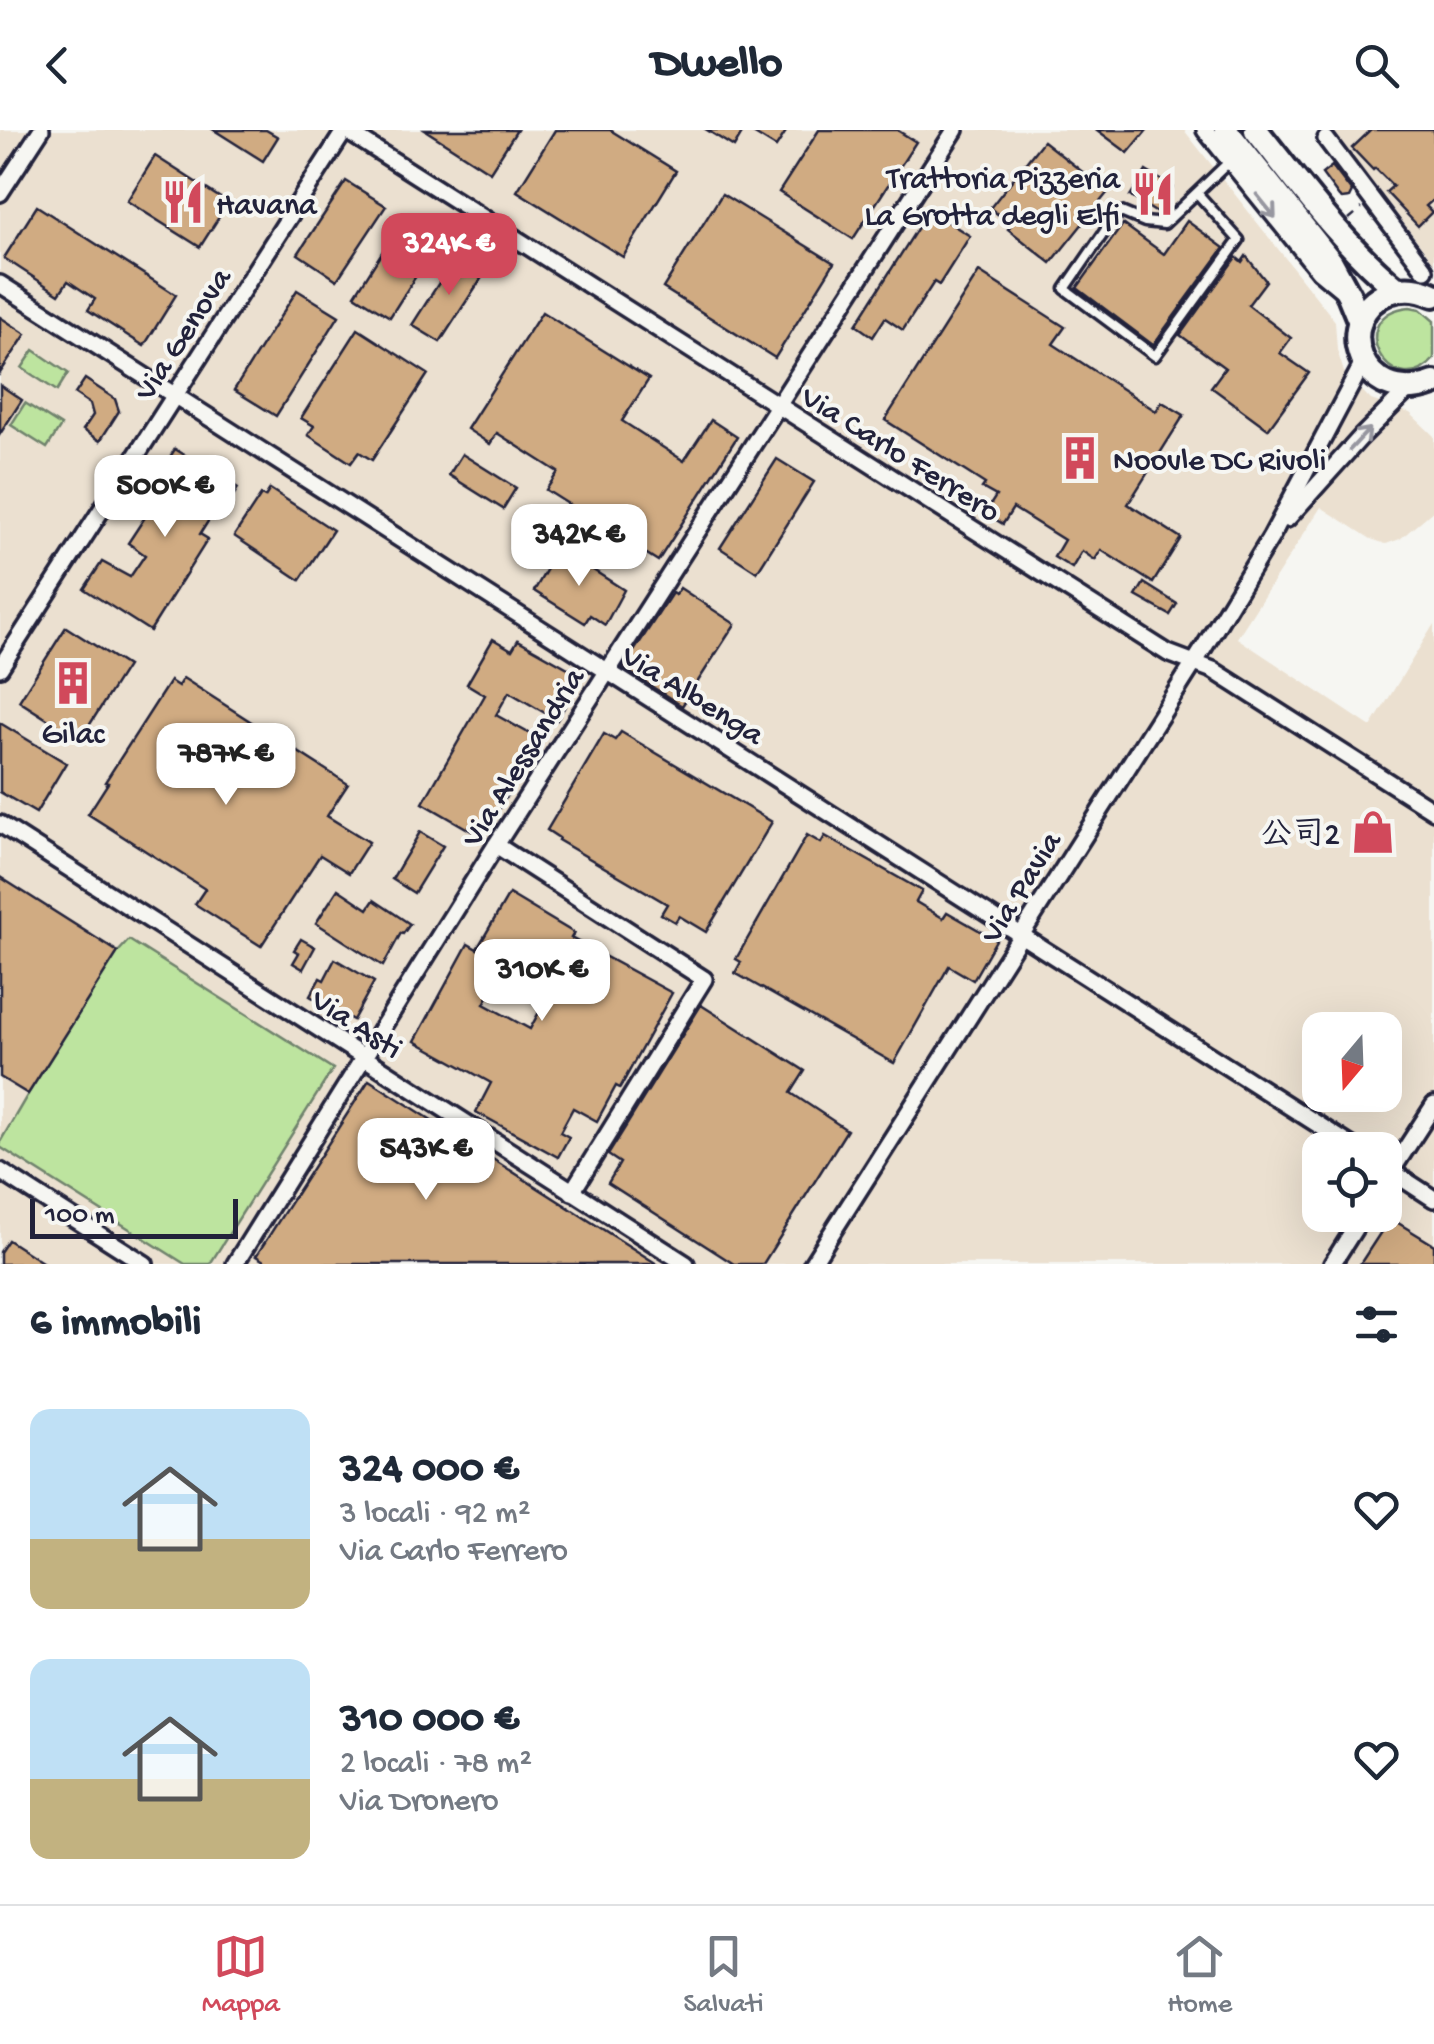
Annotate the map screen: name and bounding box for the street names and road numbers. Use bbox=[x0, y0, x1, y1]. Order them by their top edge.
street label: Via Genova bbox=[128, 261, 243, 410]
street label: Via Carlo Ferrero bbox=[792, 379, 1006, 533]
street label: Via Albenga bbox=[612, 638, 771, 757]
street label: Via Alessandria bbox=[455, 661, 596, 856]
street label: Via Pavia bbox=[974, 825, 1073, 952]
street label: Via Asti bbox=[302, 982, 408, 1070]

